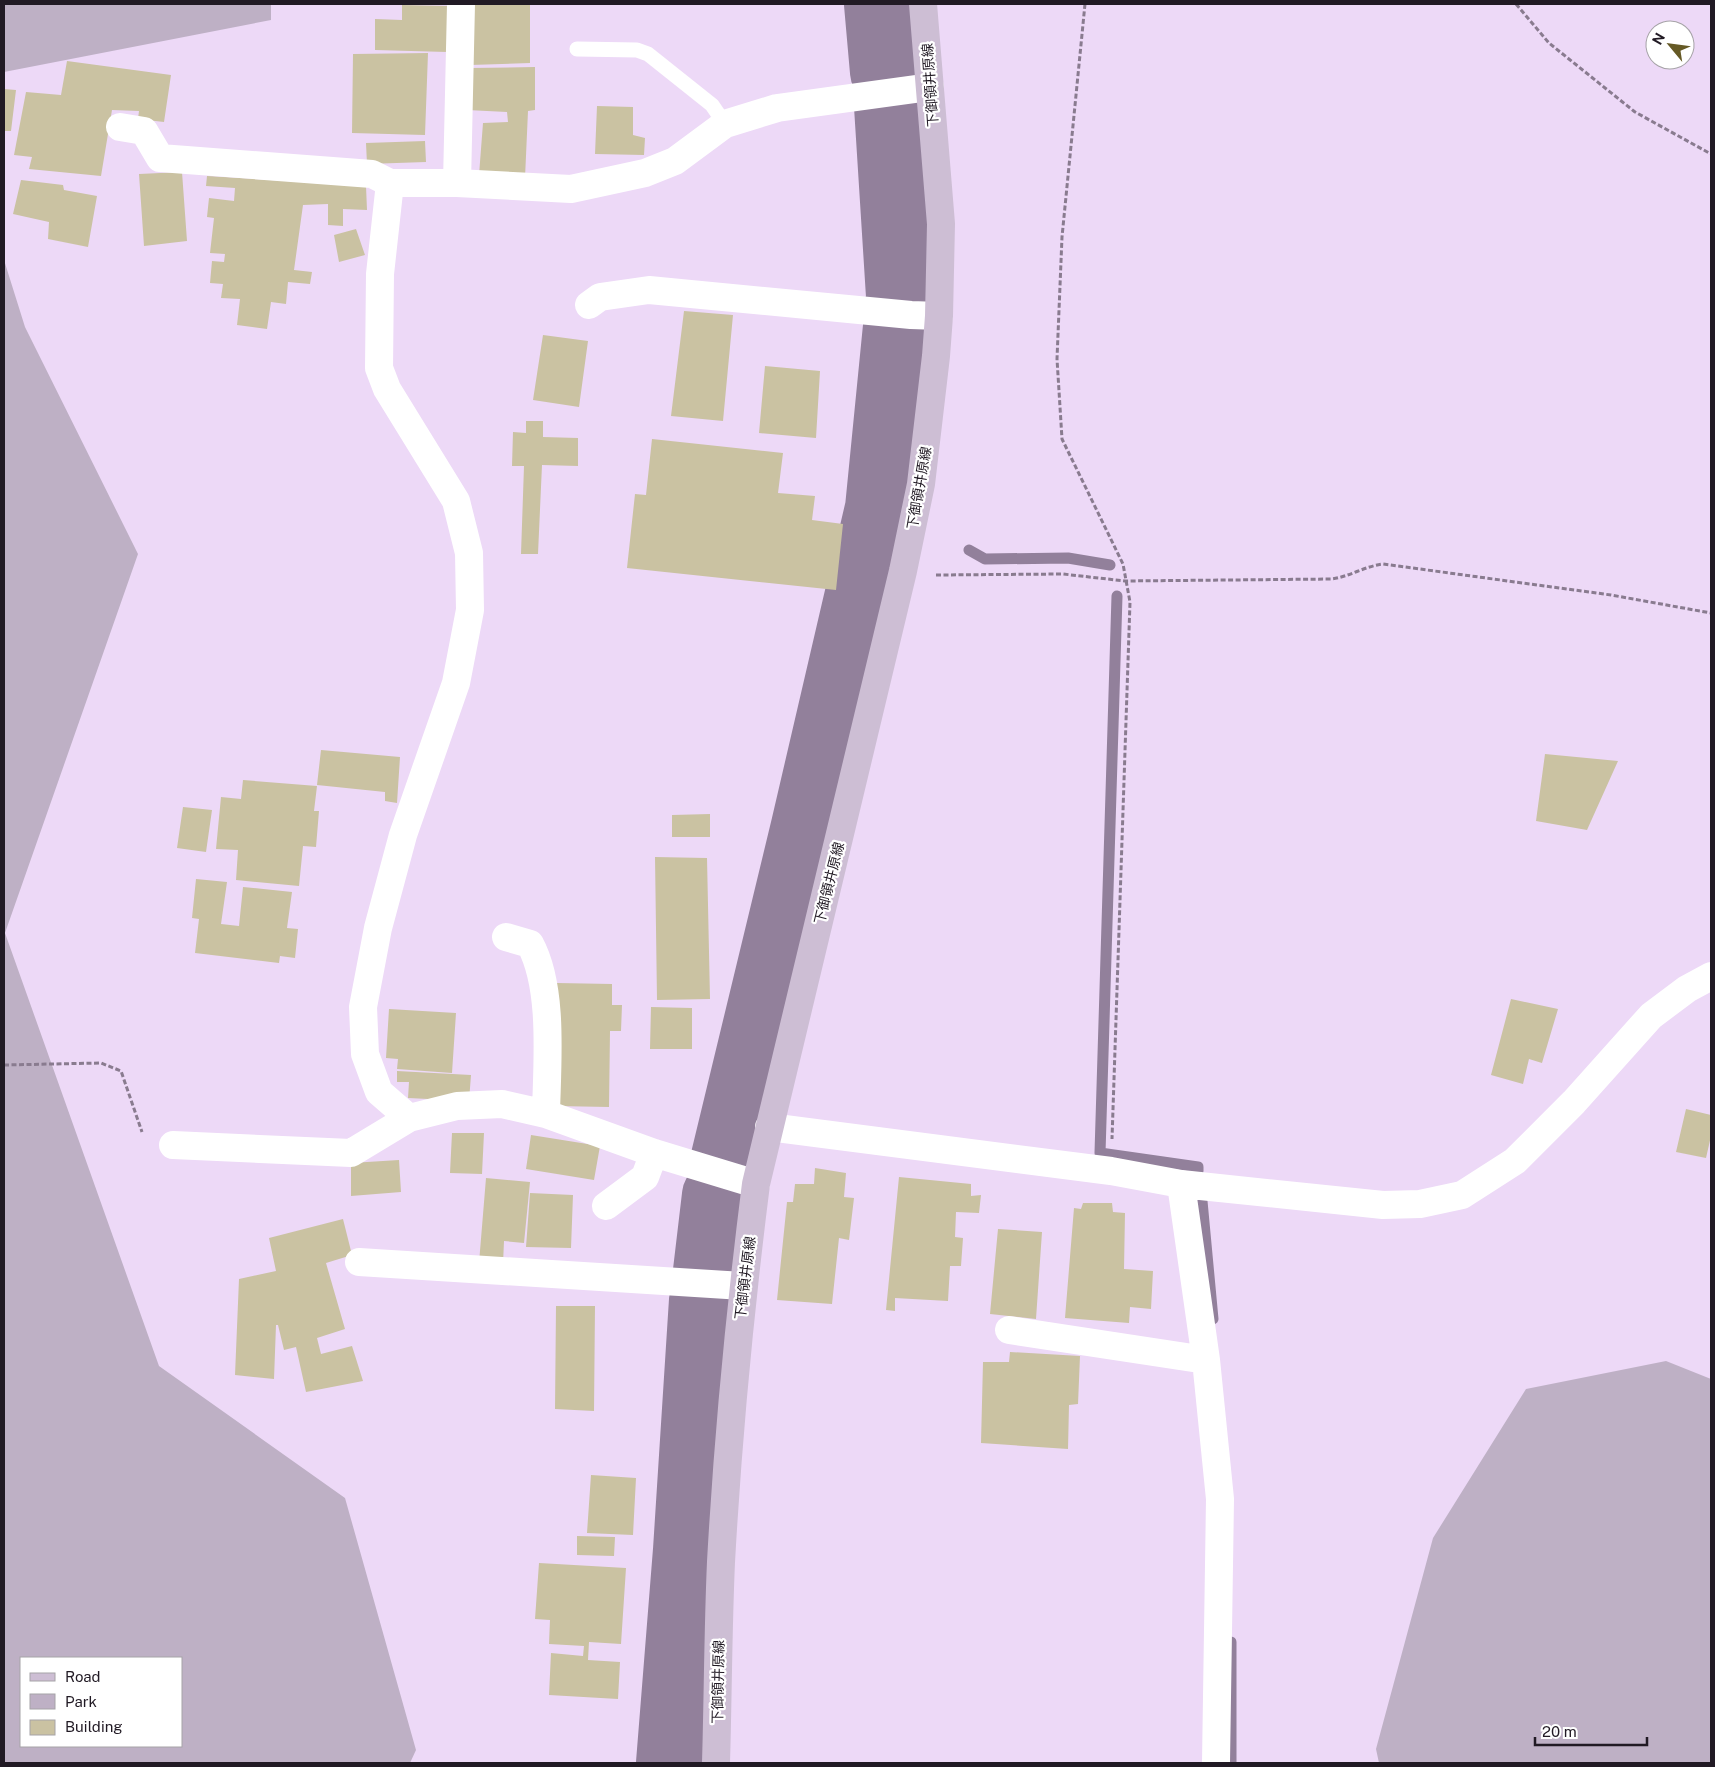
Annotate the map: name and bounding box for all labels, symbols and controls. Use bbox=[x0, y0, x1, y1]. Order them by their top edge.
north arrow bbox=[1645, 20, 1695, 70]
text: N bbox=[1649, 30, 1668, 47]
street label: 下御領井原線 bbox=[919, 43, 941, 127]
street label: 下御領井原線 bbox=[904, 445, 934, 531]
street label: 下御領井原線 bbox=[811, 840, 847, 926]
street label: 下御領井原線 bbox=[732, 1235, 758, 1321]
street label: 下御領井原線 bbox=[709, 1640, 727, 1724]
legend bbox=[20, 1657, 182, 1747]
text: Road bbox=[65, 1668, 101, 1685]
text: Park bbox=[65, 1693, 97, 1710]
scale bar bbox=[1535, 1714, 1648, 1746]
text: Building bbox=[65, 1718, 123, 1735]
text: 20 m bbox=[1542, 1723, 1577, 1740]

